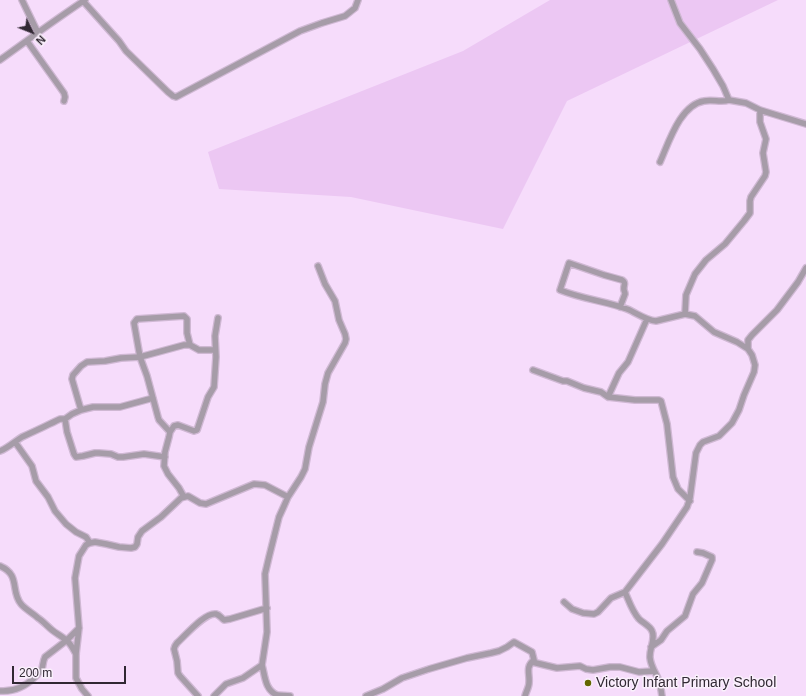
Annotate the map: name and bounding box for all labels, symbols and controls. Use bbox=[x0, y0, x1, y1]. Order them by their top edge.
north arrow bbox=[12, 12, 52, 52]
text: N bbox=[34, 33, 48, 47]
scale bar bbox=[14, 658, 128, 684]
text: 200 m bbox=[19, 666, 52, 680]
place label: Victory Infant Primary School bbox=[596, 675, 776, 691]
marker: Victory Infant Primary School bbox=[583, 678, 593, 688]

